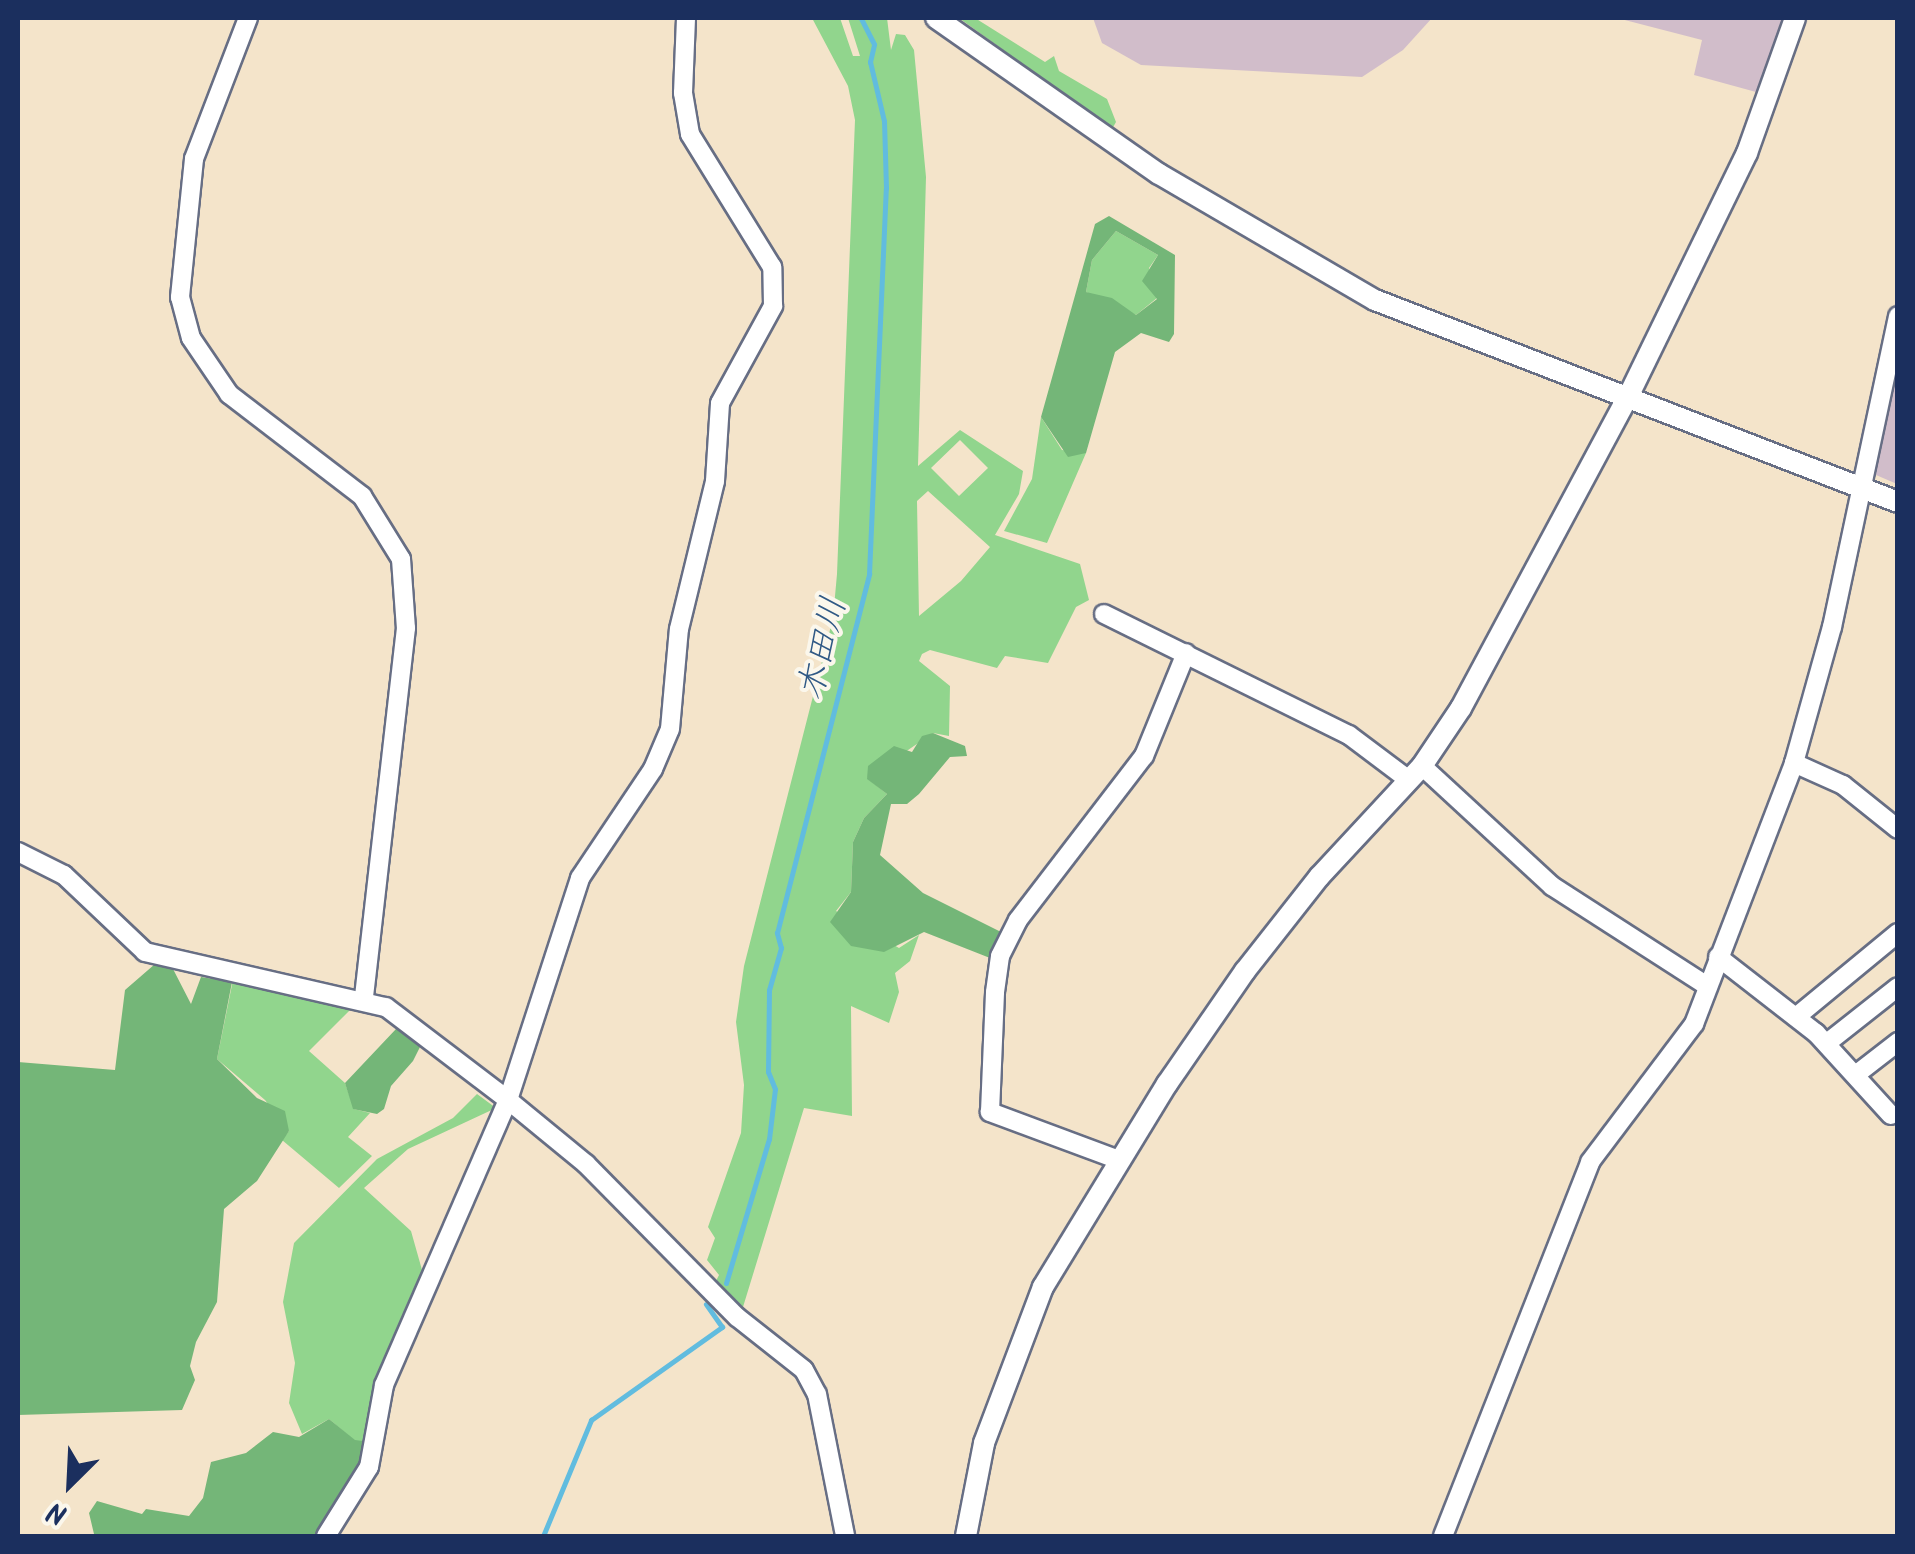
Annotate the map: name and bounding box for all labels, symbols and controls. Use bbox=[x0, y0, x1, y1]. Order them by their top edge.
water label: 木田川 bbox=[791, 593, 857, 705]
north arrow bbox=[20, 1434, 120, 1534]
text: N bbox=[40, 1488, 75, 1536]

